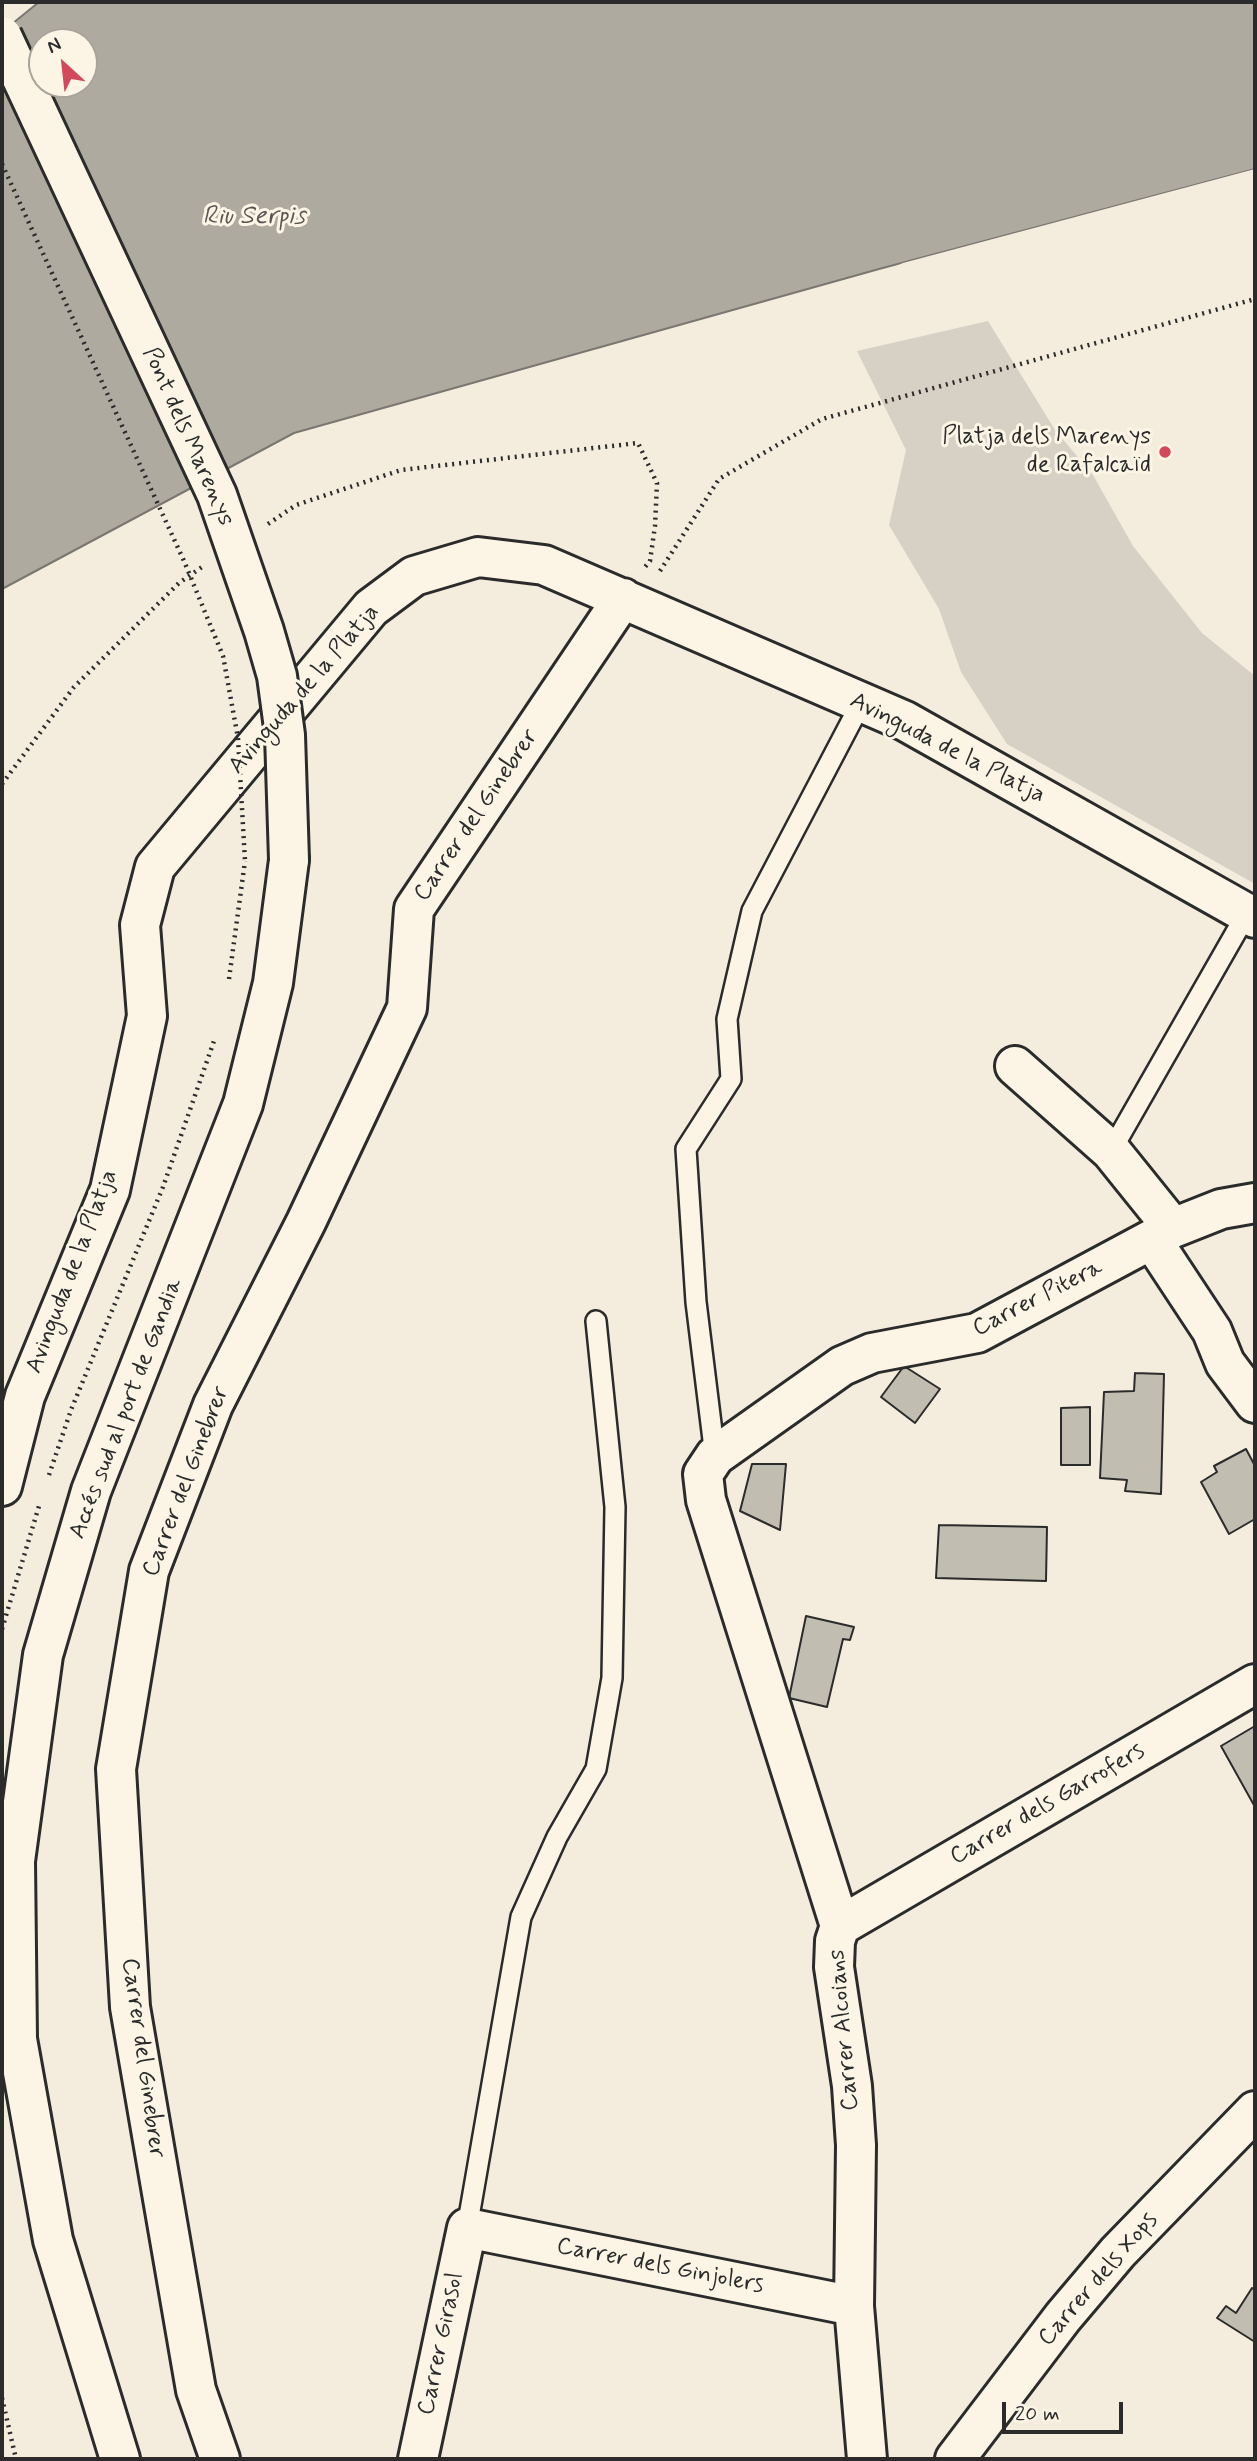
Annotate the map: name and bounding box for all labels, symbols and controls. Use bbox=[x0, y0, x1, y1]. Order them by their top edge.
north arrow bbox=[28, 28, 98, 98]
text: N bbox=[43, 32, 65, 60]
water label: Riu Serpis bbox=[203, 202, 305, 234]
street label: Pont dels Marenys bbox=[135, 343, 239, 531]
place label: Platja dels Marenys de Rafalcaïd bbox=[942, 424, 1151, 480]
marker: Platja dels Marenys de Rafalcaïd bbox=[1157, 444, 1173, 460]
street label: Avinguda de la Platja bbox=[223, 599, 387, 781]
street label: Avinguda de la Platja bbox=[844, 687, 1050, 811]
street label: Carrer del Ginebrer bbox=[409, 724, 545, 908]
street label: Avinguda de la Platja bbox=[21, 1166, 125, 1378]
street label: Carrer Pitera bbox=[968, 1254, 1108, 1344]
street label: Accés sud al port de Gandia bbox=[64, 1275, 190, 1543]
street label: Carrer del Ginebrer bbox=[137, 1383, 237, 1581]
street label: Carrer dels Garrofers bbox=[946, 1738, 1150, 1872]
street label: Carrer Alcoians bbox=[824, 1948, 866, 2112]
street label: Carrer del Ginebrer bbox=[114, 1956, 170, 2160]
street label: Carrer dels Xops bbox=[1033, 2207, 1165, 2353]
street label: Carrer dels Ginjolers bbox=[554, 2233, 766, 2301]
street label: Carrer Girasol bbox=[413, 2270, 471, 2418]
scale bar bbox=[1005, 2388, 1126, 2432]
text: 20 m bbox=[1015, 2400, 1060, 2428]

